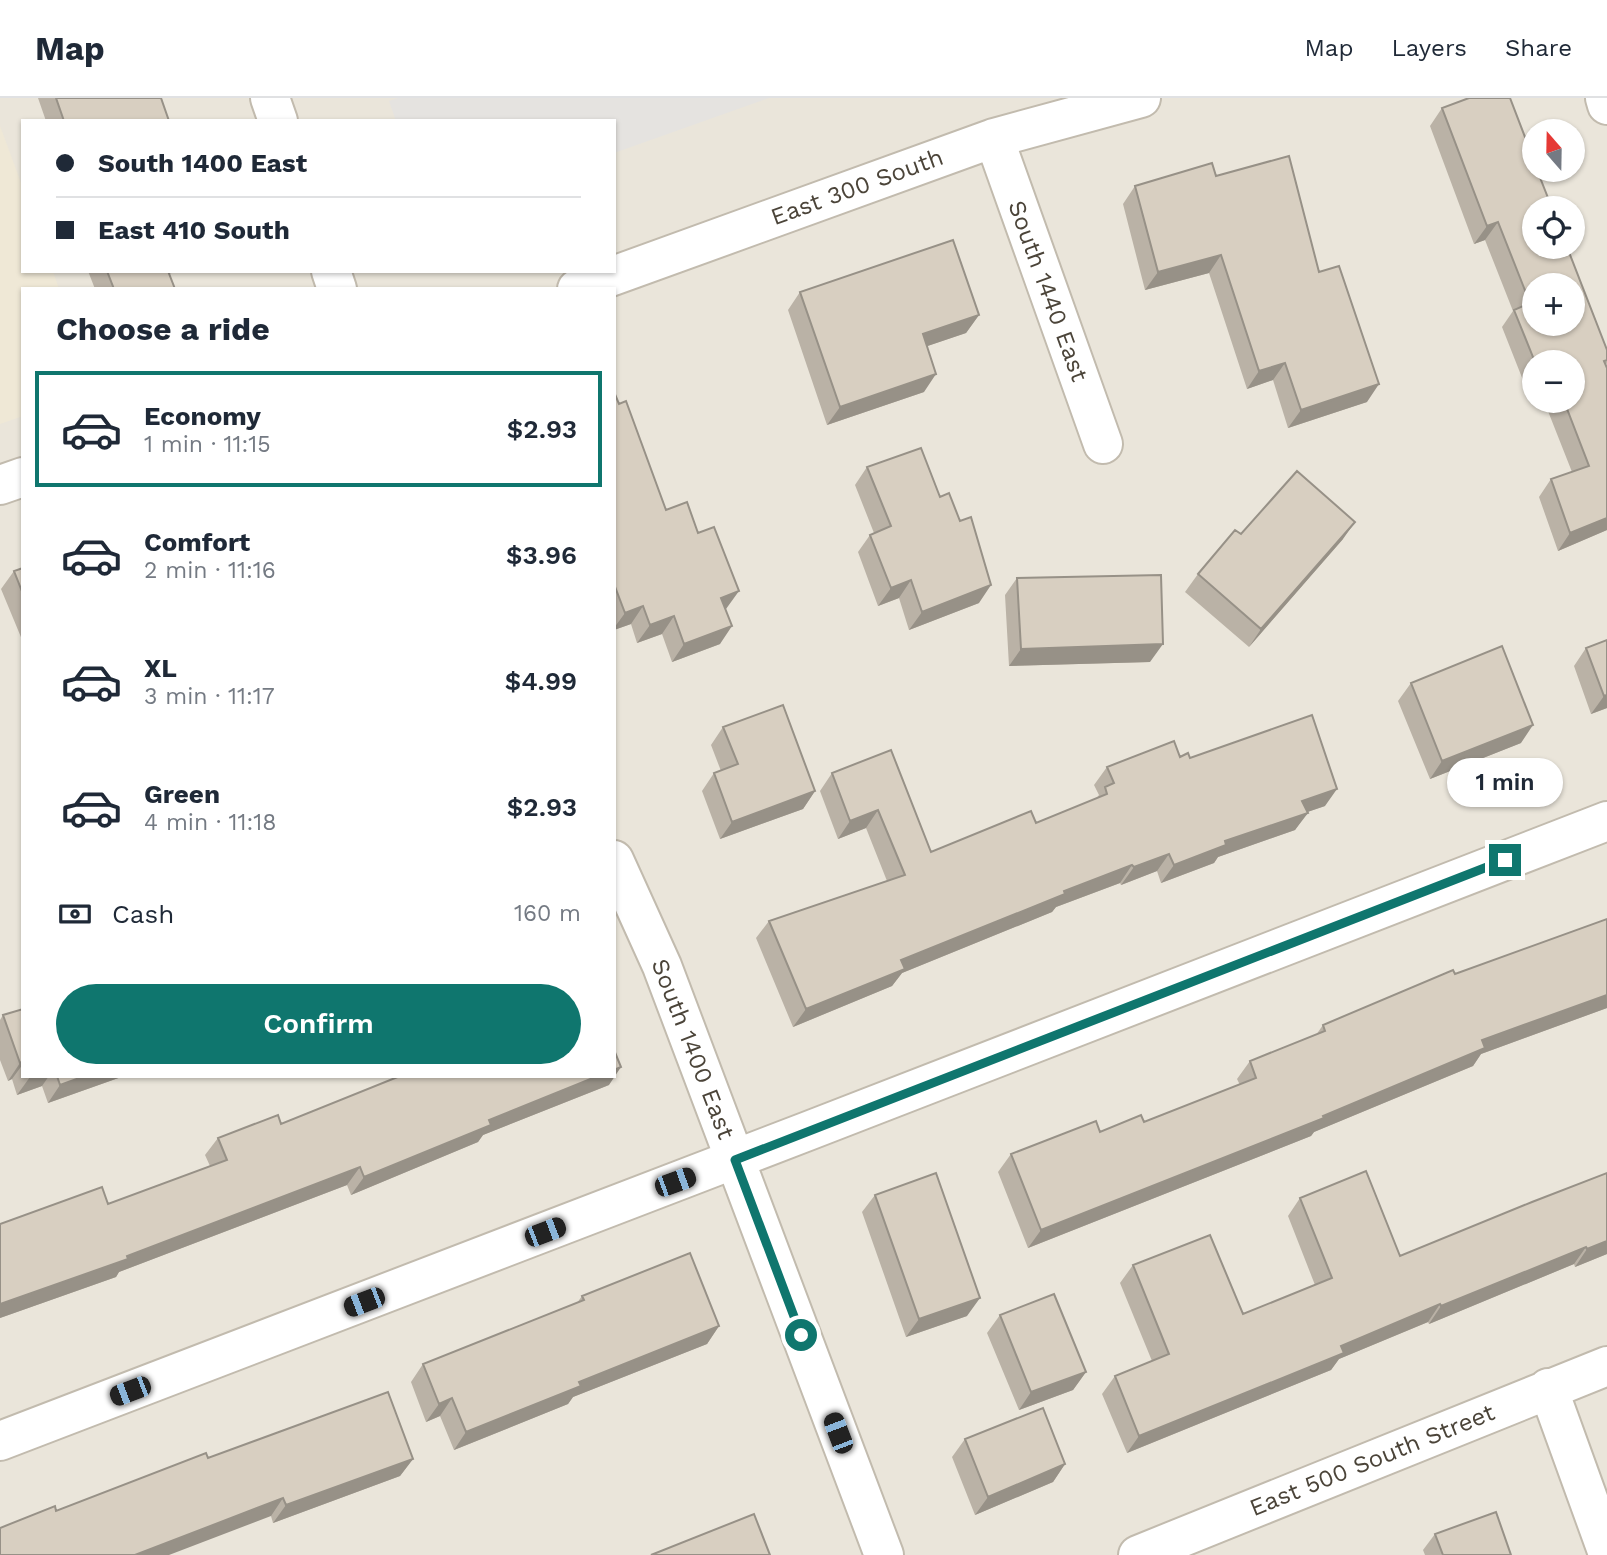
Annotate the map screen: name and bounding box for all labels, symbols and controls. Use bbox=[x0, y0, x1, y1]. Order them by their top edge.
text: Map bbox=[35, 29, 105, 68]
text: Map bbox=[1305, 34, 1353, 62]
text: Layers bbox=[1391, 34, 1467, 62]
text: Share bbox=[1505, 34, 1572, 62]
north arrow bbox=[1522, 119, 1586, 182]
map controls bbox=[1522, 119, 1585, 413]
street label: East 300 South bbox=[767, 143, 947, 231]
text: South 1400 East bbox=[98, 148, 307, 178]
button: locate bbox=[1522, 196, 1585, 259]
street label: South 1440 East bbox=[1002, 197, 1094, 385]
text: East 410 South bbox=[98, 215, 290, 245]
button: + bbox=[1522, 273, 1585, 336]
text: Choose a ride bbox=[56, 310, 270, 348]
button: − bbox=[1522, 350, 1585, 413]
icon: car bbox=[60, 398, 123, 461]
text: Economy bbox=[144, 401, 261, 431]
text: $2.93 bbox=[507, 414, 577, 444]
text: 1 min · 11:15 bbox=[144, 431, 271, 458]
icon: car bbox=[60, 524, 123, 587]
text: Comfort bbox=[144, 527, 250, 557]
text: $3.96 bbox=[506, 540, 577, 570]
text: 2 min · 11:16 bbox=[144, 557, 276, 584]
icon: car bbox=[60, 650, 123, 713]
text: XL bbox=[144, 653, 177, 683]
text: $4.99 bbox=[505, 666, 577, 696]
text: 3 min · 11:17 bbox=[144, 683, 275, 710]
callout: 1 min bbox=[1447, 758, 1563, 808]
text: 1 min bbox=[1475, 769, 1535, 796]
icon: car bbox=[60, 776, 123, 839]
text: Green bbox=[144, 779, 220, 809]
text: $2.93 bbox=[507, 792, 577, 822]
text: 4 min · 11:18 bbox=[144, 809, 276, 836]
route end bbox=[1489, 844, 1521, 876]
icon: cash bbox=[56, 895, 94, 933]
text: Cash bbox=[112, 899, 174, 929]
text: 160 m bbox=[514, 900, 581, 927]
street label: South 1400 East bbox=[646, 955, 740, 1143]
button: Confirm bbox=[56, 984, 581, 1064]
car bbox=[652, 1165, 699, 1199]
car bbox=[522, 1215, 569, 1249]
car bbox=[341, 1285, 388, 1319]
route start bbox=[785, 1319, 817, 1351]
car bbox=[107, 1374, 154, 1408]
street label: East 500 South Street bbox=[1245, 1398, 1499, 1522]
car bbox=[821, 1410, 856, 1456]

